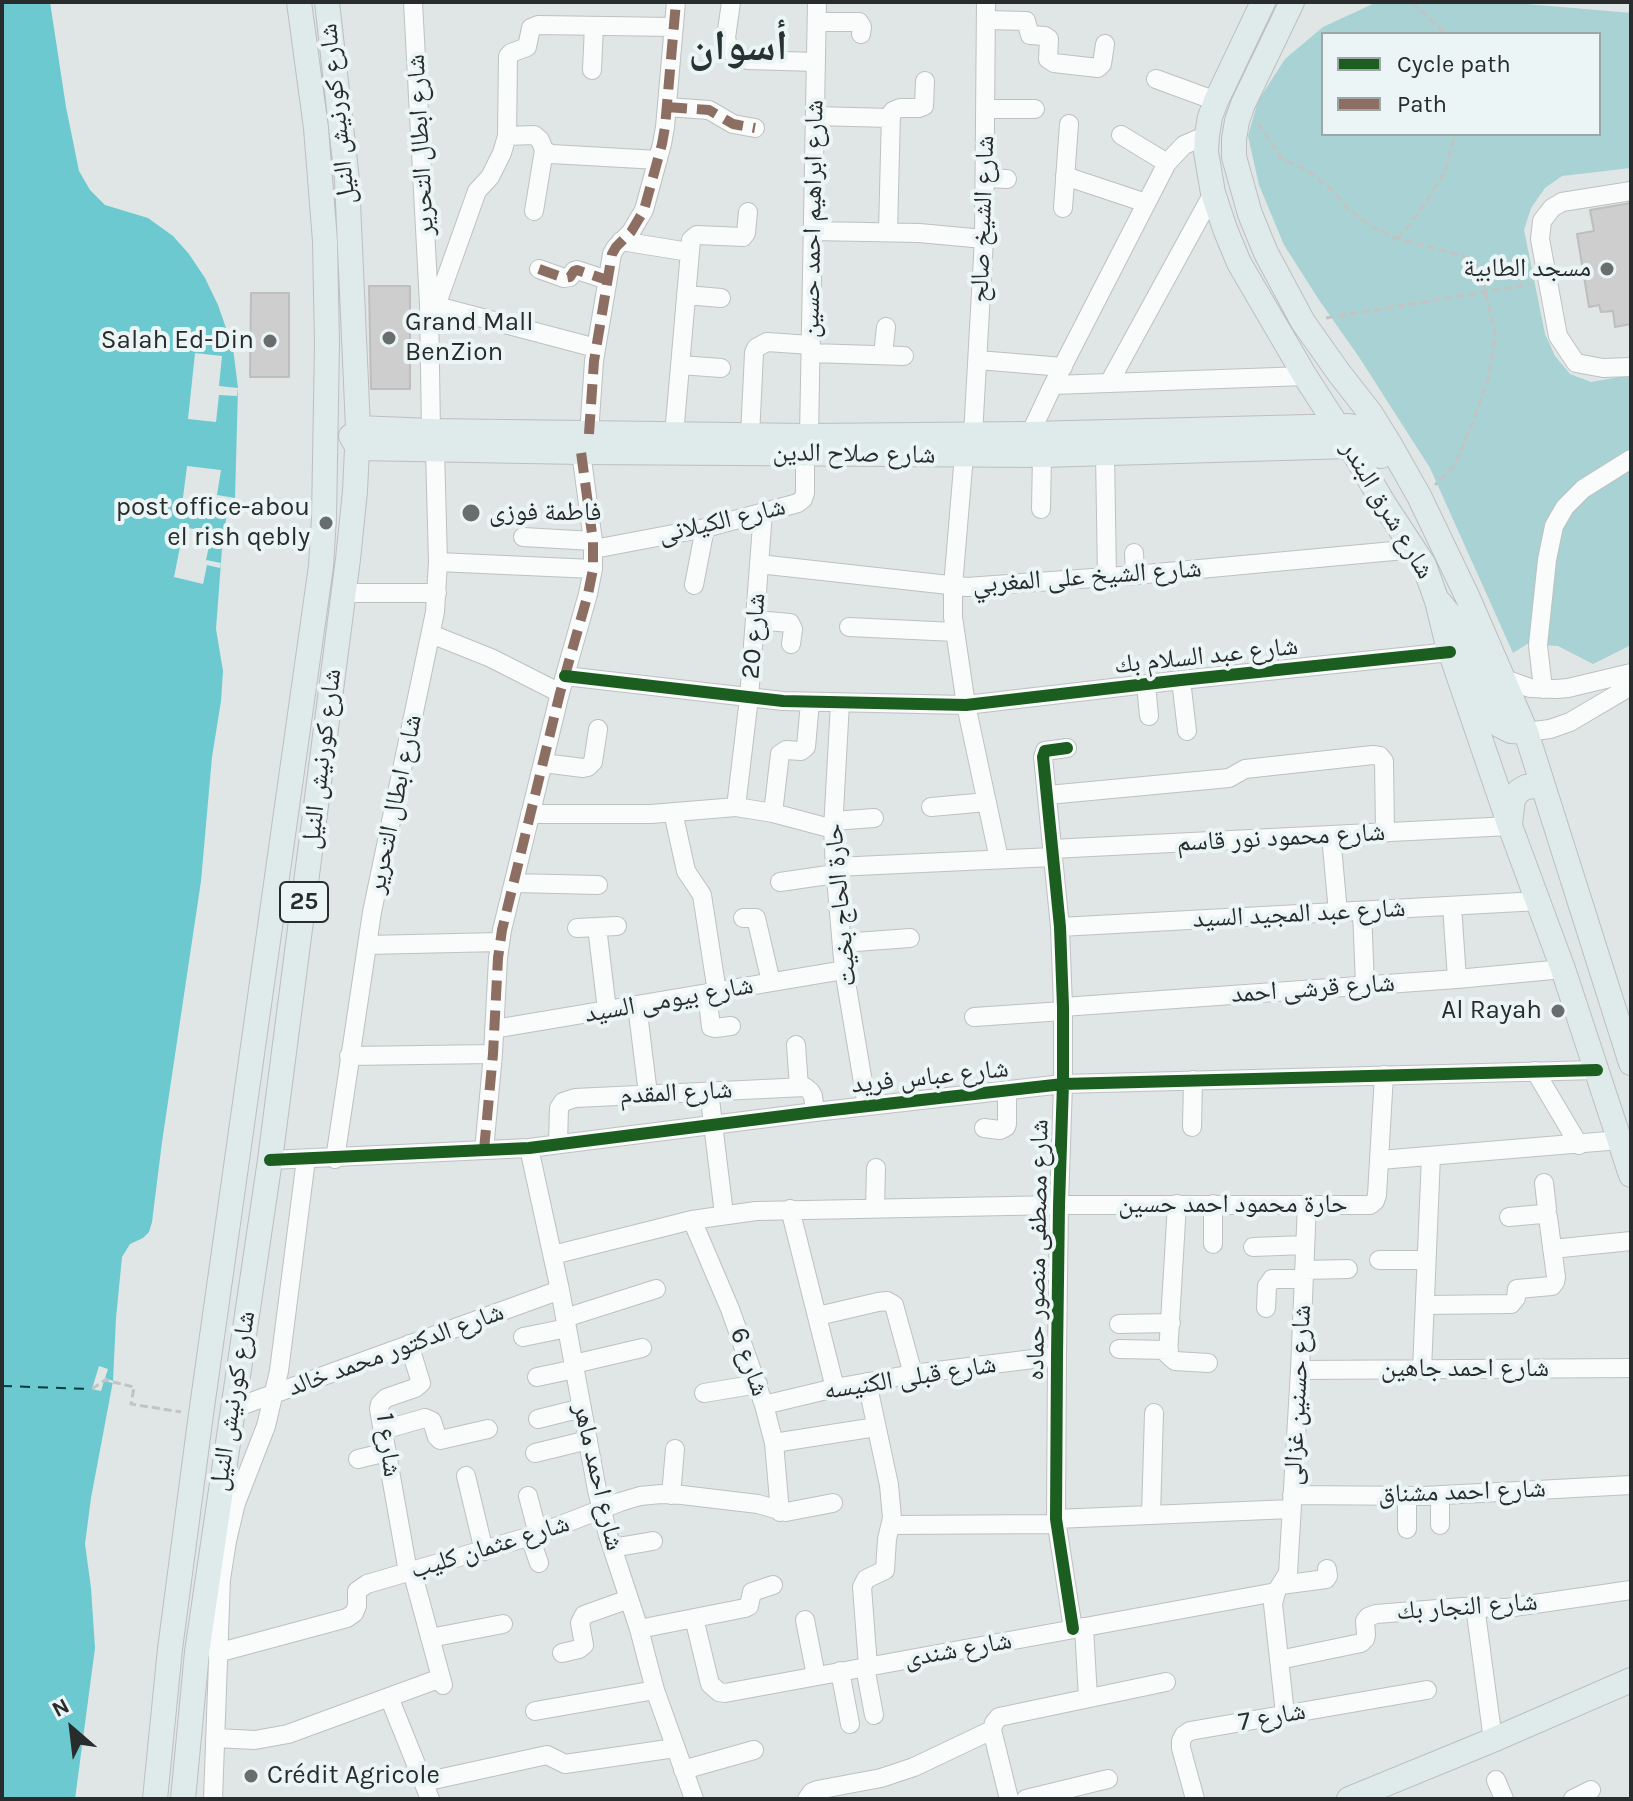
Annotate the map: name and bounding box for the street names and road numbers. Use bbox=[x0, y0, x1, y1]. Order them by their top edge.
street label: شارع كورنيش النيل bbox=[313, 22, 363, 206]
street label: شارع ابطال التحرير bbox=[401, 53, 441, 237]
street label: شارع ابراهيم احمد حسين bbox=[795, 100, 831, 338]
street label: شارع الشيخ صالح bbox=[964, 135, 1002, 303]
street label: شارع شرق البندر bbox=[1334, 435, 1440, 585]
street label: شارع صلاح الدين bbox=[772, 437, 936, 471]
street label: شارع الكيلانى bbox=[655, 491, 789, 551]
street label: شارع الشيخ على المغربي bbox=[971, 553, 1203, 601]
street label: شارع 20 bbox=[735, 592, 773, 680]
street label: شارع عبد السلام بك bbox=[1112, 631, 1300, 681]
street label: شارع كورنيش النيل bbox=[295, 667, 349, 851]
street label: شارع ابطال التحرير bbox=[361, 712, 429, 896]
street label: شارع محمود نور قاسم bbox=[1176, 817, 1386, 859]
street label: حارة الحاج بخيت bbox=[818, 822, 864, 988]
road number: 25 bbox=[280, 882, 328, 922]
street label: شارع عبد المجيد السيد bbox=[1192, 893, 1406, 935]
street label: شارع قرشى احمد bbox=[1230, 968, 1396, 1010]
street label: شارع بيومى السيد bbox=[582, 970, 756, 1030]
street label: شارع عباس فريد bbox=[850, 1053, 1010, 1101]
street label: شارع المقدم bbox=[619, 1074, 733, 1112]
street label: شارع مصطفى منصور حماده bbox=[1020, 1119, 1056, 1381]
street label: حارة محمود احمد حسين bbox=[1118, 1189, 1348, 1221]
street label: شارع الدكتور محمد خالد bbox=[284, 1296, 508, 1404]
street label: شارع حسنين غزالى bbox=[1278, 1304, 1318, 1486]
street label: شارع كورنيش النيل bbox=[203, 1309, 263, 1493]
street label: شارع 6 bbox=[723, 1324, 775, 1400]
street label: شارع قبلى الكنيسه bbox=[822, 1349, 998, 1407]
street label: شارع احمد جاهين bbox=[1381, 1353, 1549, 1385]
street label: شارع احمد ماهر bbox=[566, 1401, 630, 1553]
street label: شارع 1 bbox=[369, 1411, 407, 1479]
street label: شارع احمد مشناق bbox=[1378, 1473, 1546, 1511]
street label: شارع عثمان كليب bbox=[407, 1508, 573, 1586]
street label: شارع النجار بك bbox=[1395, 1587, 1539, 1627]
street label: شارع شندى bbox=[902, 1625, 1014, 1675]
street label: شارع 7 bbox=[1236, 1696, 1308, 1738]

